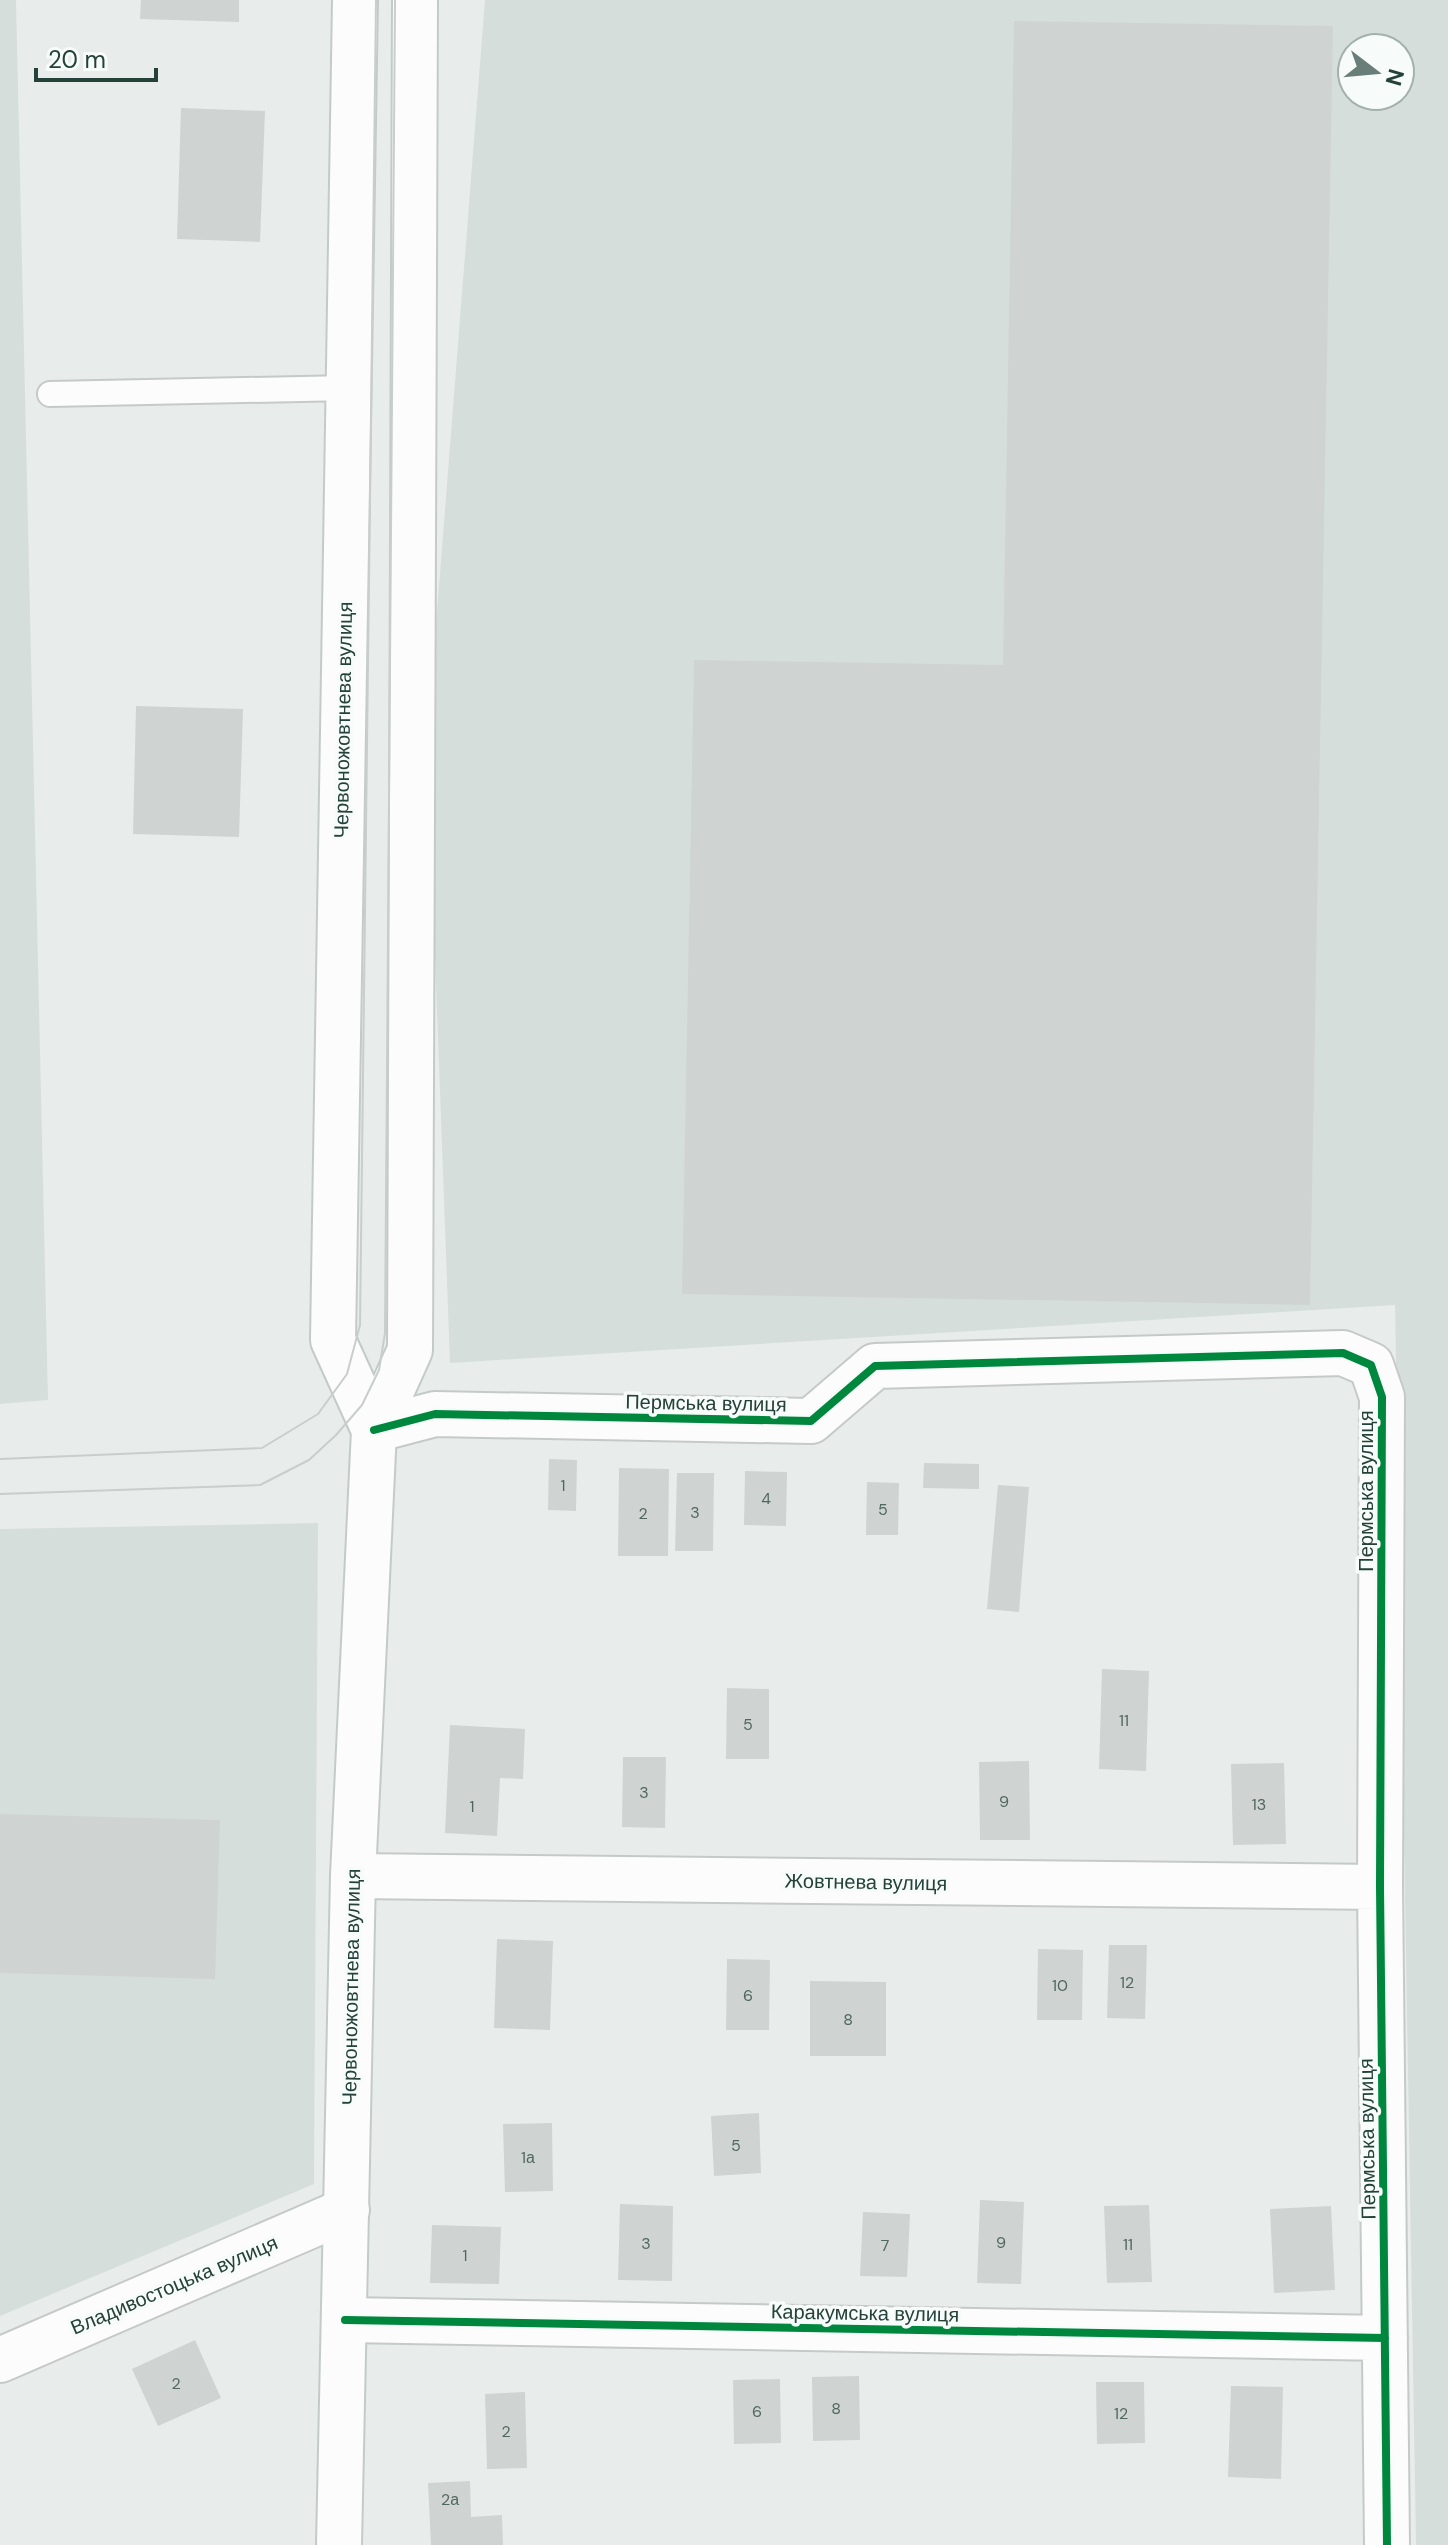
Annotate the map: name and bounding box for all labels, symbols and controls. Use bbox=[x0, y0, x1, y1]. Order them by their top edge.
scale bar bbox=[36, 32, 156, 82]
north arrow bbox=[1336, 32, 1416, 112]
text: 20 m bbox=[48, 44, 106, 75]
text: N bbox=[1379, 66, 1411, 89]
street label: Червоножовтнева вулиця bbox=[328, 601, 358, 839]
street label: Пермська вулиця bbox=[625, 1389, 787, 1417]
street label: Пермська вулиця bbox=[1353, 1410, 1379, 1572]
house number: 1 bbox=[561, 1475, 566, 1496]
house number: 4 bbox=[761, 1488, 771, 1509]
house number: 5 bbox=[878, 1499, 888, 1520]
house number: 3 bbox=[690, 1502, 700, 1523]
house number: 2 bbox=[638, 1503, 648, 1524]
house number: 11 bbox=[1119, 1710, 1129, 1731]
house number: 5 bbox=[743, 1714, 753, 1735]
house number: 3 bbox=[639, 1782, 649, 1803]
house number: 9 bbox=[999, 1791, 1009, 1812]
house number: 13 bbox=[1252, 1794, 1266, 1815]
house number: 1 bbox=[470, 1796, 475, 1817]
street label: Червоножовтнева вулиця bbox=[336, 1868, 366, 2106]
street label: Жовтнева вулиця bbox=[784, 1868, 948, 1896]
house number: 12 bbox=[1120, 1972, 1134, 1993]
house number: 10 bbox=[1052, 1975, 1068, 1996]
house number: 6 bbox=[743, 1985, 753, 2006]
house number: 8 bbox=[843, 2009, 853, 2030]
street label: Пермська вулиця bbox=[1353, 2058, 1381, 2220]
house number: 5 bbox=[731, 2135, 741, 2156]
house number: 1а bbox=[521, 2147, 535, 2168]
street label: Владивостоцька вулиця bbox=[66, 2229, 282, 2341]
house number: 9 bbox=[996, 2232, 1006, 2253]
house number: 3 bbox=[641, 2233, 651, 2254]
house number: 11 bbox=[1123, 2234, 1133, 2255]
house number: 7 bbox=[881, 2235, 889, 2256]
house number: 1 bbox=[463, 2245, 468, 2266]
street label: Каракумська вулиця bbox=[771, 2298, 959, 2328]
house number: 2 bbox=[171, 2373, 181, 2394]
house number: 8 bbox=[831, 2398, 841, 2419]
house number: 6 bbox=[752, 2401, 762, 2422]
house number: 12 bbox=[1114, 2403, 1128, 2424]
house number: 2 bbox=[501, 2421, 511, 2442]
house number: 2а bbox=[441, 2489, 459, 2510]

